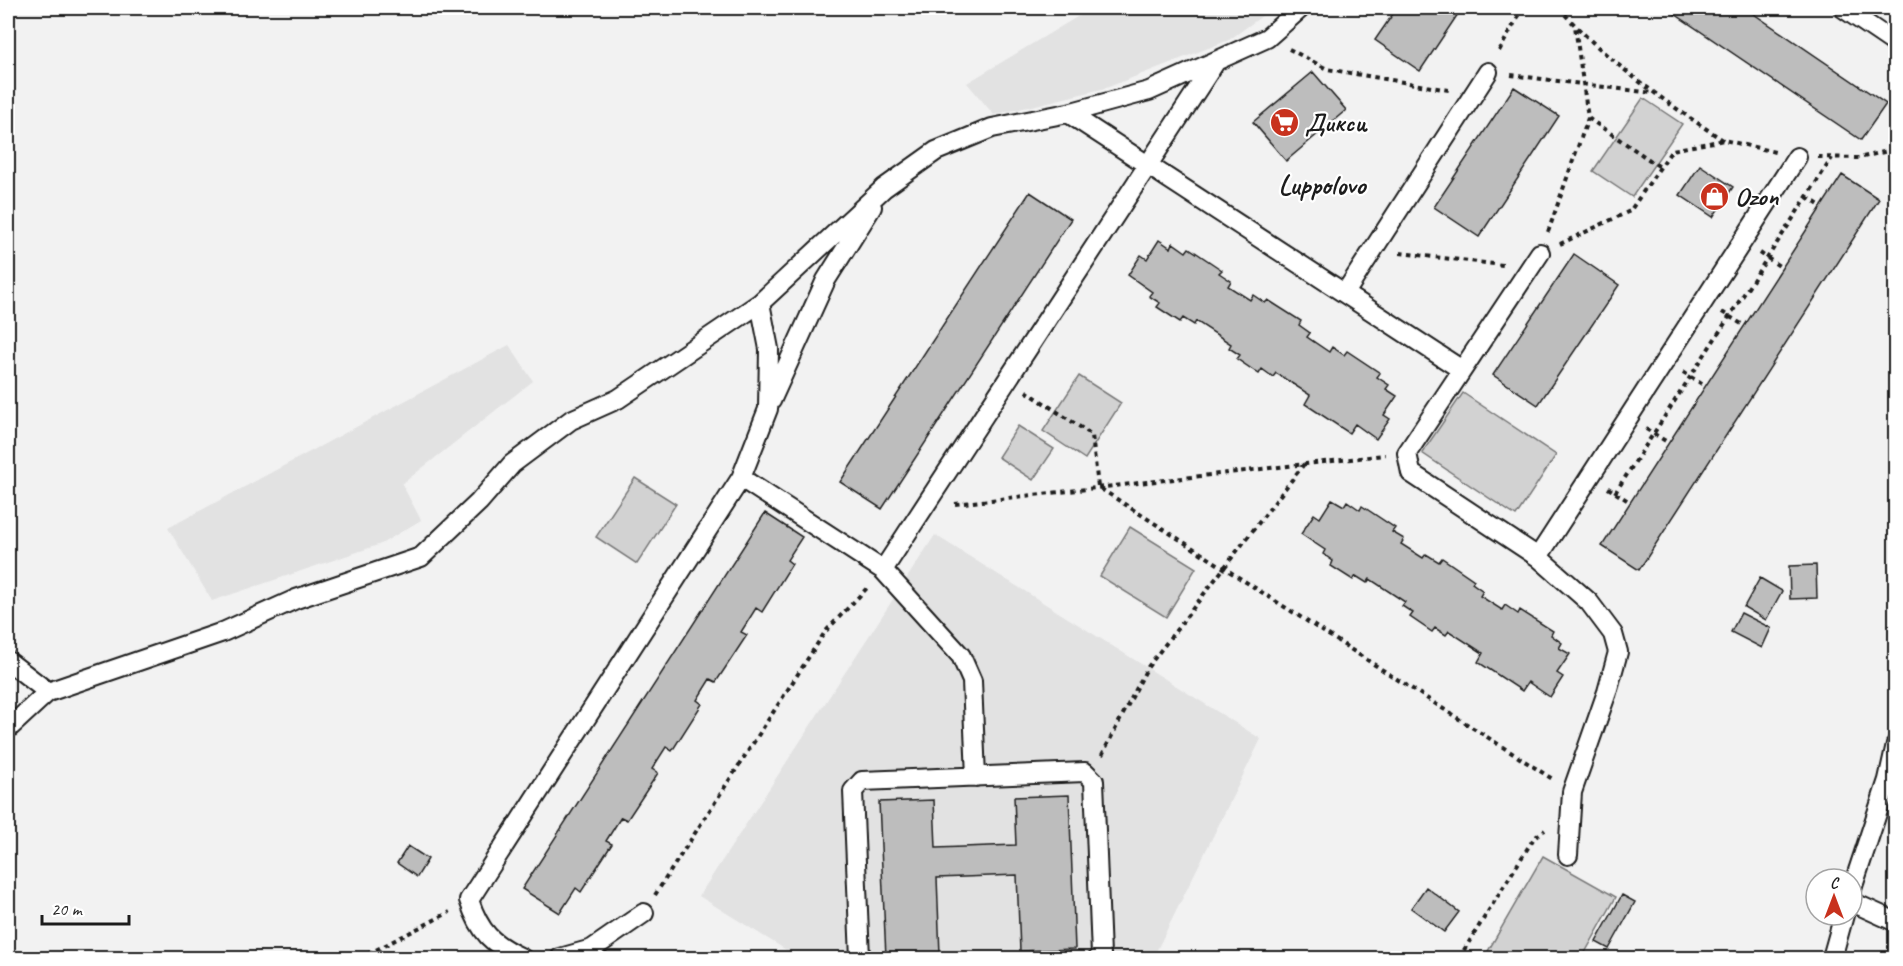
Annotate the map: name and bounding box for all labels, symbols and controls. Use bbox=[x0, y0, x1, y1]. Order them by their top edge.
supermarket icon: Дикси bbox=[1268, 106, 1300, 138]
place label: Дикси bbox=[1305, 106, 1368, 139]
district label: Luppolovo bbox=[1279, 167, 1367, 202]
shop icon: Ozon bbox=[1698, 180, 1730, 212]
place label: Ozon bbox=[1735, 180, 1780, 213]
north arrow bbox=[1804, 867, 1864, 927]
text: С bbox=[1830, 873, 1840, 893]
scale bar bbox=[42, 888, 129, 926]
text: 20 m bbox=[51, 898, 84, 920]

